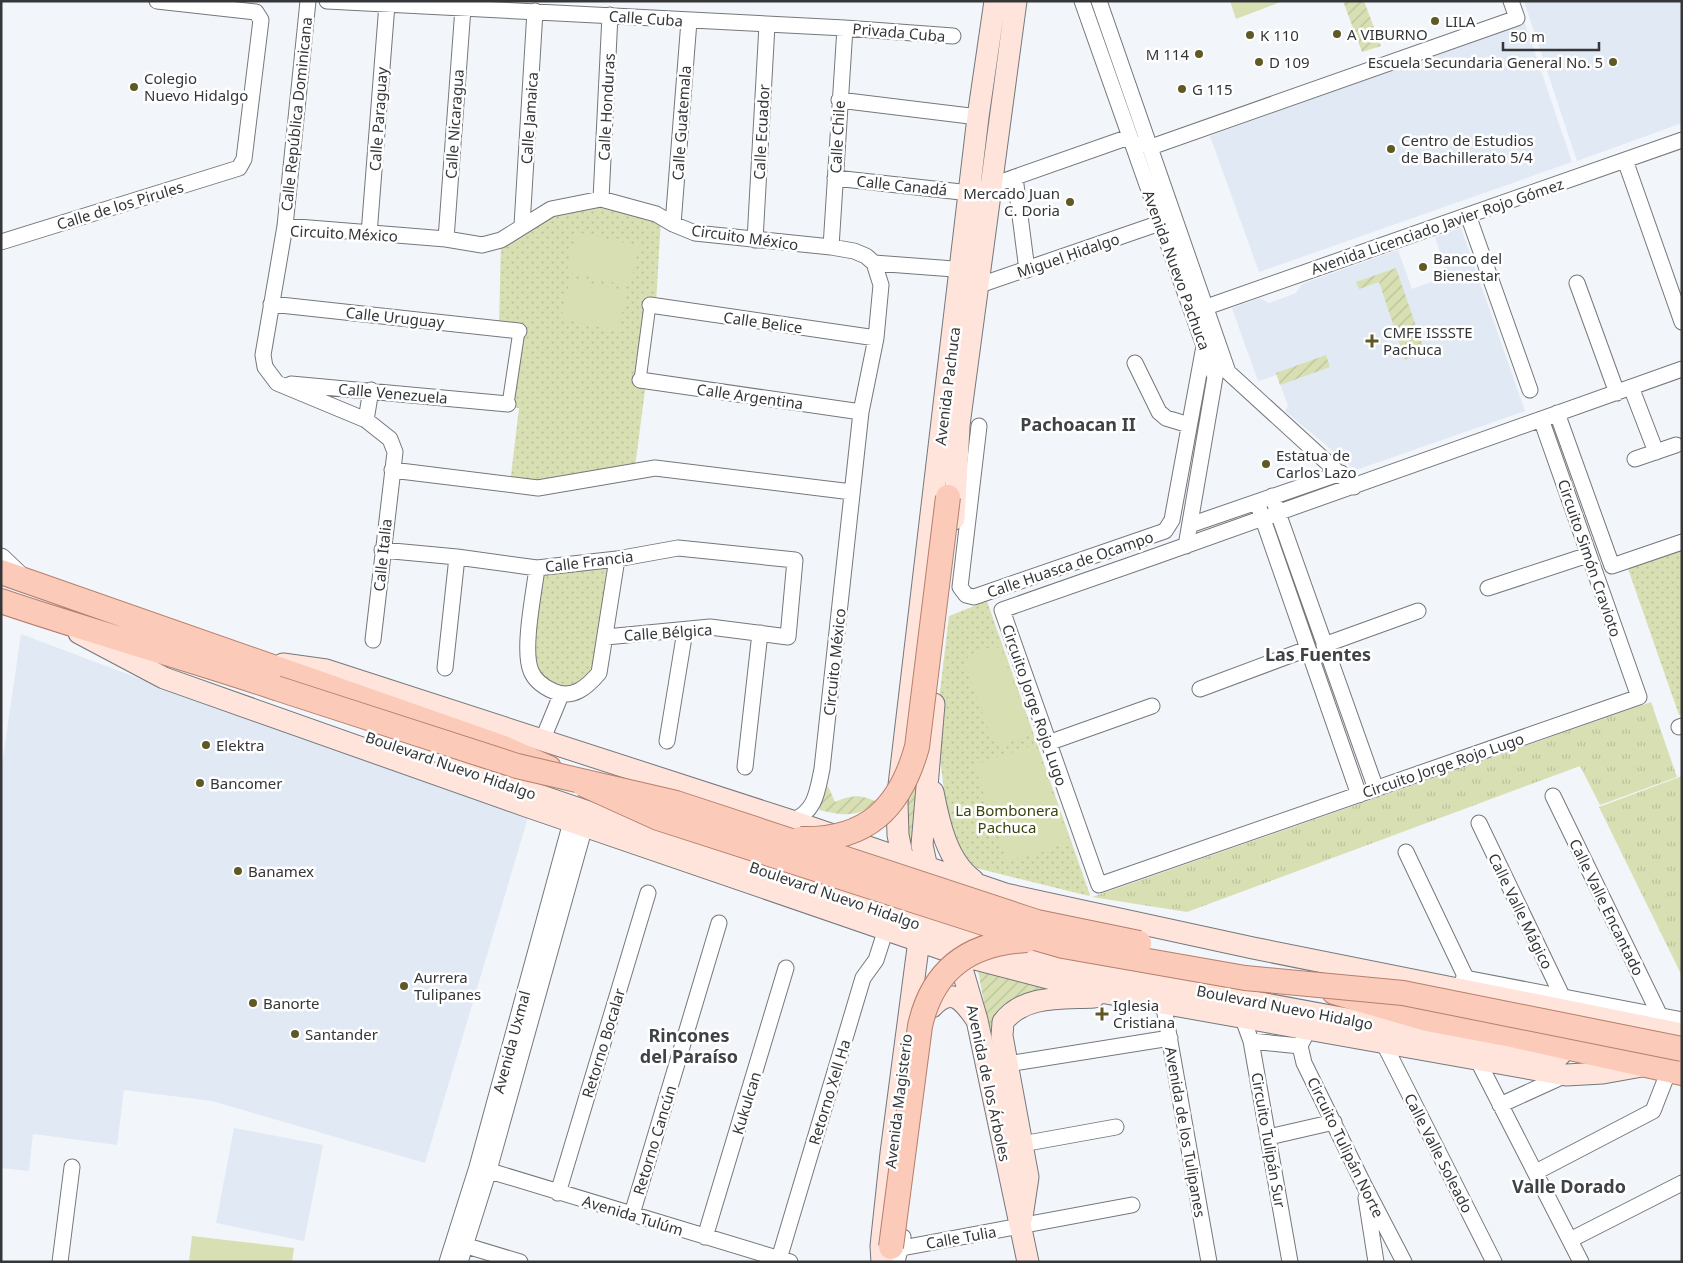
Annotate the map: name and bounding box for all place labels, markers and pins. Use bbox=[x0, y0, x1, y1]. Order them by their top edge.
place label: LILA bbox=[1445, 11, 1476, 31]
marker: LILA bbox=[1429, 15, 1441, 27]
place label: A VIBURNO bbox=[1347, 24, 1428, 44]
place label: K 110 bbox=[1260, 25, 1299, 45]
marker: A VIBURNO bbox=[1331, 28, 1343, 40]
marker: K 110 bbox=[1244, 29, 1256, 41]
place label: M 114 bbox=[1146, 44, 1189, 64]
marker: M 114 bbox=[1193, 48, 1205, 60]
place label: D 109 bbox=[1269, 52, 1310, 72]
place label: Escuela Secundaria General No. 5 bbox=[1368, 52, 1603, 72]
marker: D 109 bbox=[1253, 56, 1265, 68]
marker: Escuela Secundaria General No. 5 bbox=[1607, 56, 1619, 68]
place label: Colegio Nuevo Hidalgo bbox=[144, 68, 248, 105]
place label: G 115 bbox=[1192, 79, 1233, 99]
marker: Colegio Nuevo Hidalgo bbox=[128, 81, 140, 93]
marker: G 115 bbox=[1176, 83, 1188, 95]
place label: Centro de Estudios de Bachillerato 5/4 bbox=[1401, 130, 1534, 167]
marker: Centro de Estudios de Bachillerato 5/4 bbox=[1385, 143, 1397, 155]
place label: Mercado Juan C. Doria bbox=[963, 183, 1060, 220]
marker: Mercado Juan C. Doria bbox=[1064, 196, 1076, 208]
place label: Banco del Bienestar bbox=[1433, 248, 1502, 285]
marker: Banco del Bienestar bbox=[1417, 261, 1429, 273]
place label: CMFE ISSSTE Pachuca bbox=[1383, 322, 1473, 359]
marker: CMFE ISSSTE Pachuca bbox=[1365, 334, 1379, 348]
place label: Estatua de Carlos Lazo bbox=[1276, 445, 1357, 482]
marker: Estatua de Carlos Lazo bbox=[1260, 458, 1272, 470]
place label: Elektra bbox=[216, 735, 264, 755]
marker: Elektra bbox=[200, 739, 212, 751]
place label: Bancomer bbox=[210, 773, 282, 793]
marker: Bancomer bbox=[194, 777, 206, 789]
place label: Banamex bbox=[248, 861, 314, 881]
marker: Banamex bbox=[232, 865, 244, 877]
place label: Aurrera Tulipanes bbox=[414, 967, 481, 1004]
marker: Aurrera Tulipanes bbox=[398, 980, 410, 992]
place label: Banorte bbox=[263, 993, 320, 1013]
place label: Iglesia Cristiana bbox=[1113, 995, 1175, 1032]
marker: Banorte bbox=[247, 997, 259, 1009]
marker: Iglesia Cristiana bbox=[1095, 1007, 1109, 1021]
place label: Santander bbox=[305, 1024, 378, 1044]
marker: Santander bbox=[289, 1028, 301, 1040]

